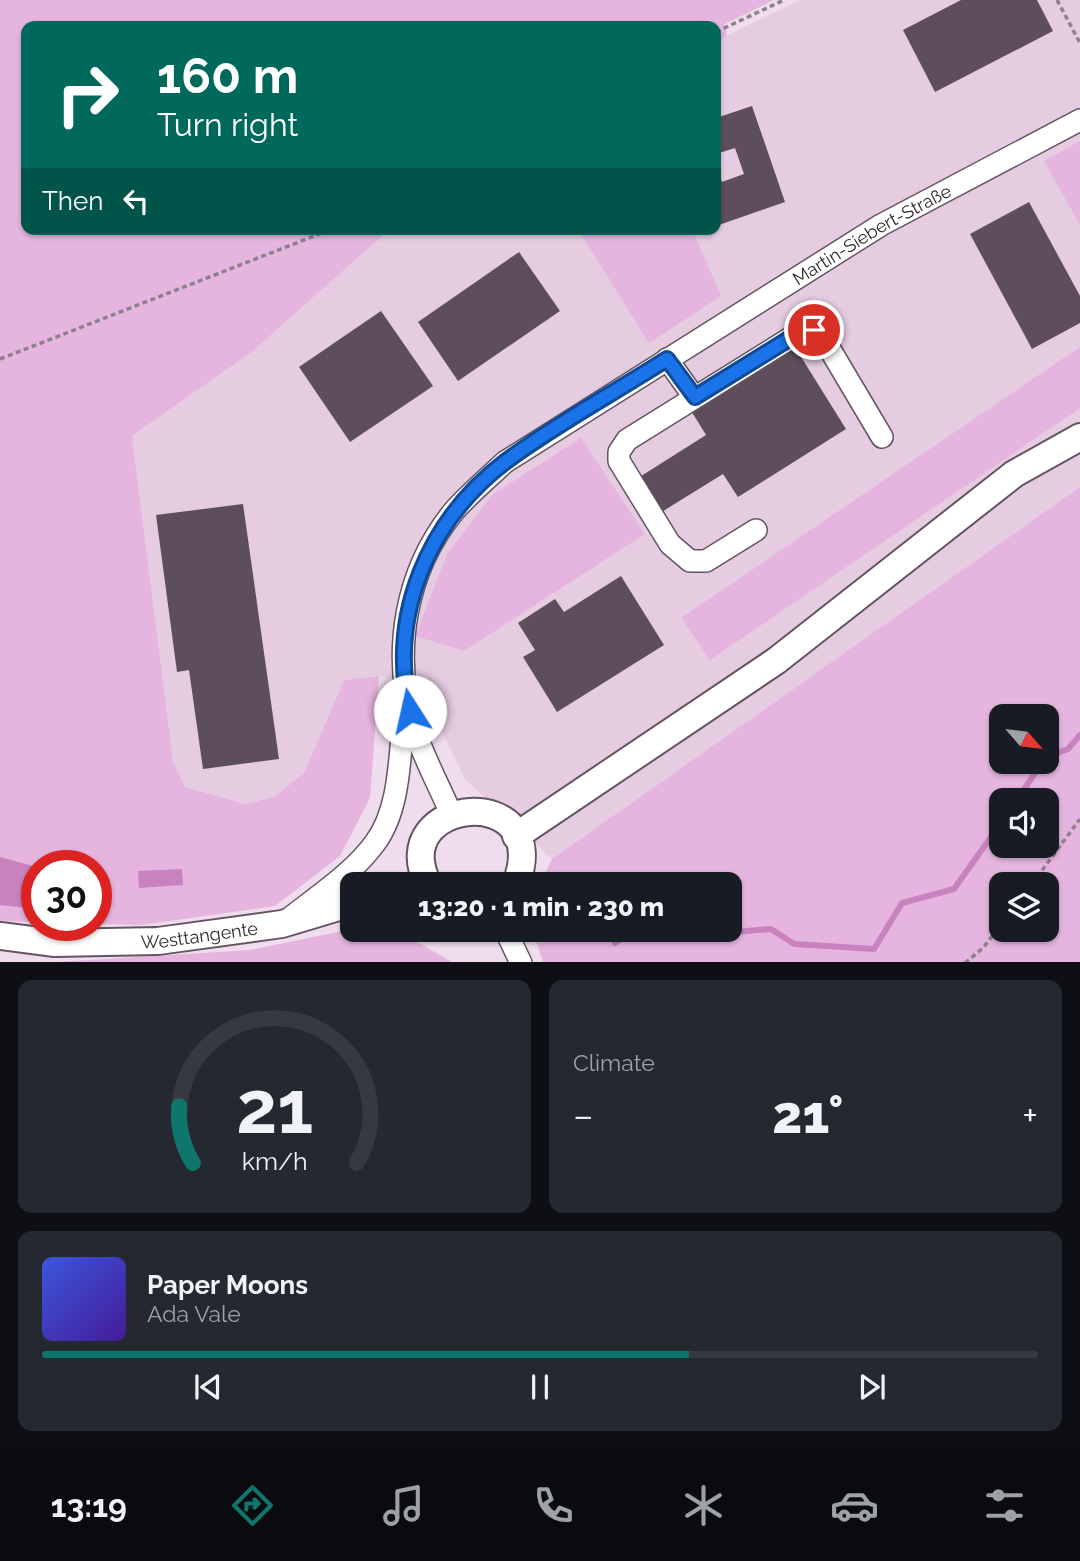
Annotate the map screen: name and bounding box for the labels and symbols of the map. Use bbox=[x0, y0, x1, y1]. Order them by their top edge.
street label: Martin-Siebert-Straße bbox=[788, 179, 955, 289]
pin bbox=[784, 300, 844, 360]
position arrow bbox=[373, 674, 447, 748]
north arrow bbox=[989, 704, 1059, 774]
speed limit sign: 30 bbox=[21, 850, 112, 941]
street label: Westtangente bbox=[140, 917, 259, 952]

